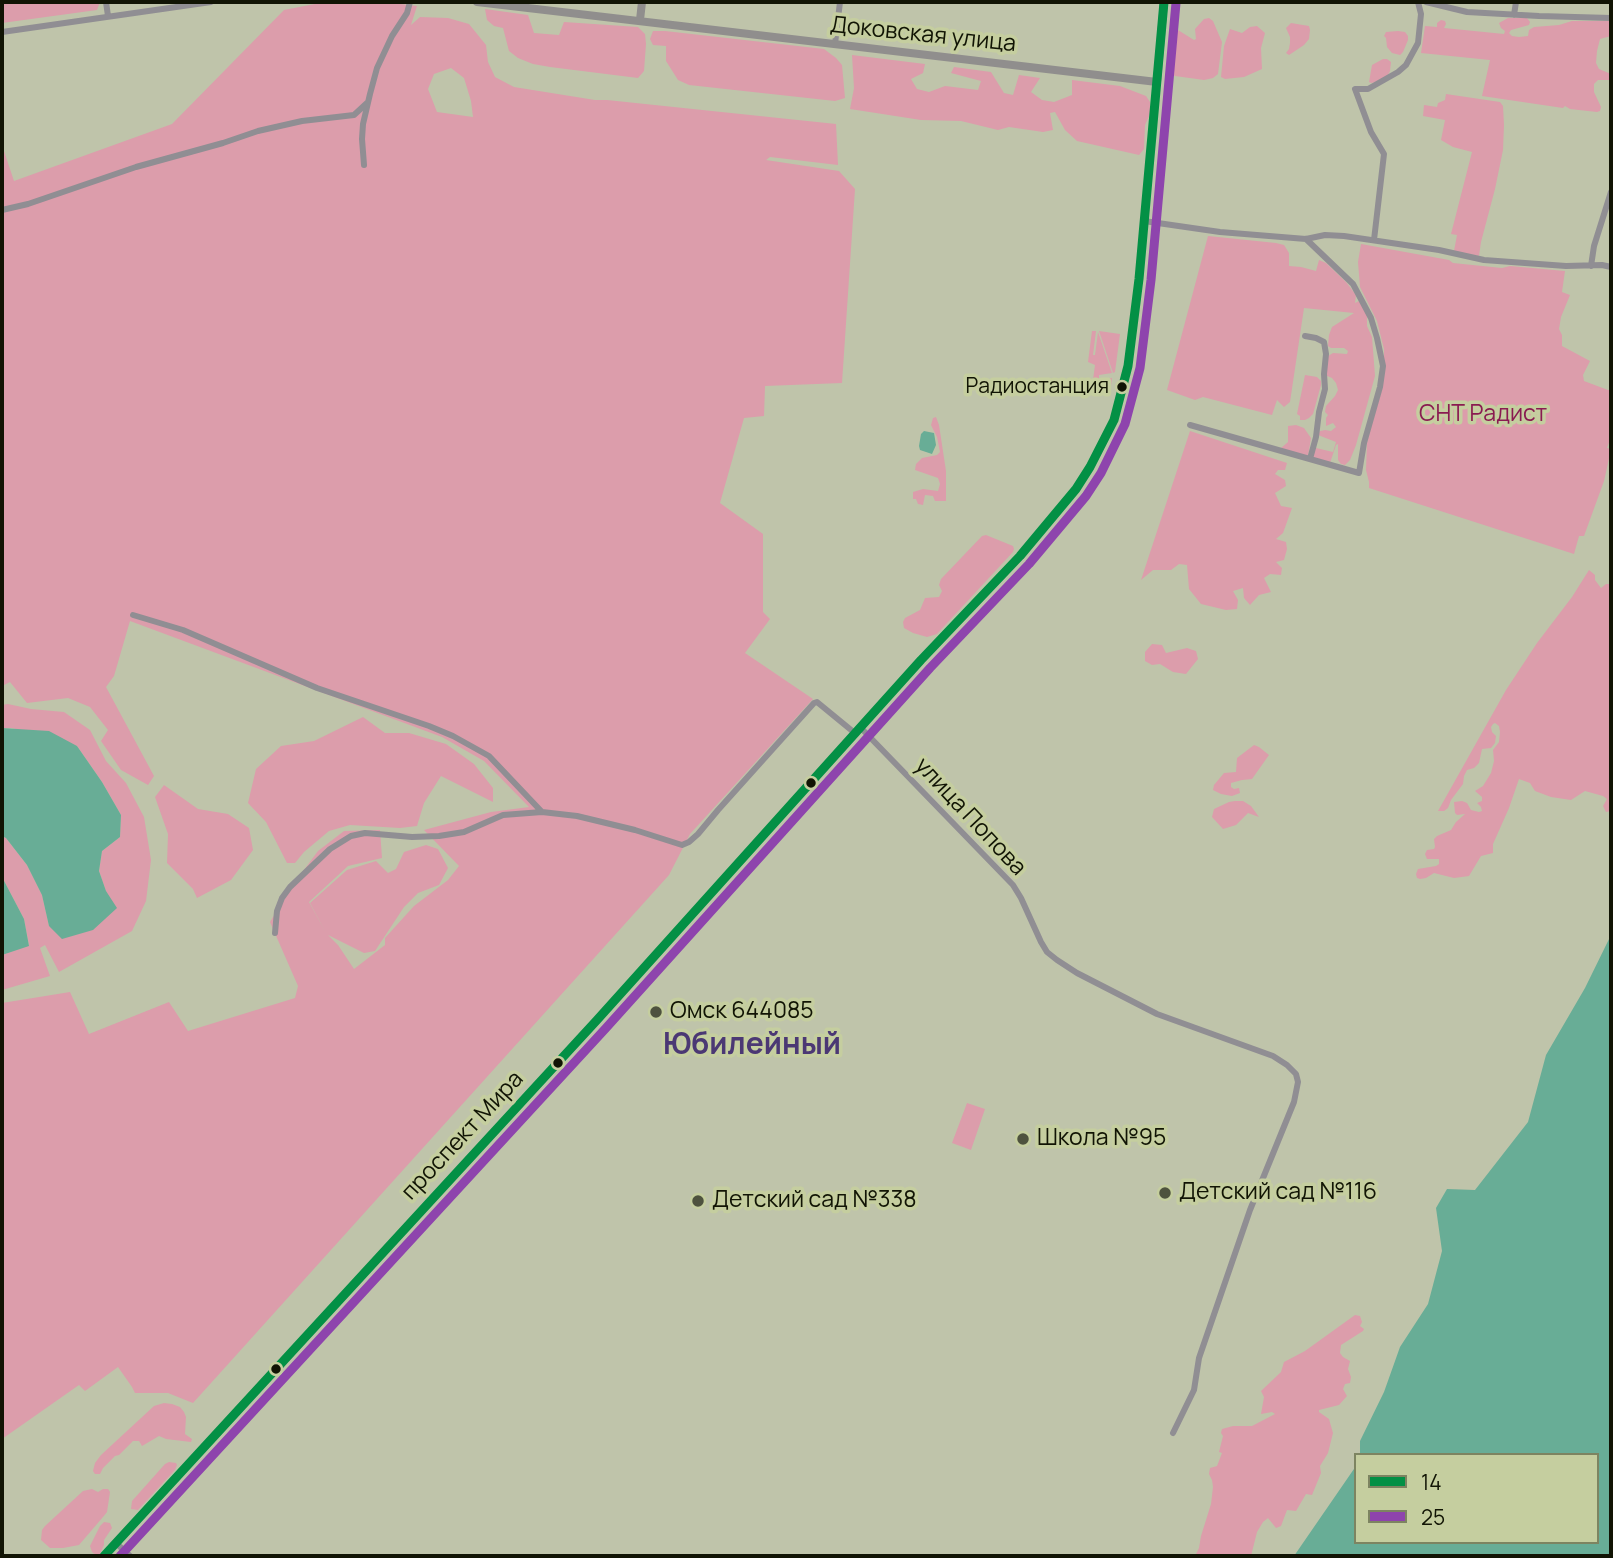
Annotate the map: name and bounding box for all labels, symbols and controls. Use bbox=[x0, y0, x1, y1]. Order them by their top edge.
street label: Доковская улица bbox=[829, 12, 1017, 58]
place label: Радиостанция bbox=[966, 374, 1109, 400]
marker: Радиостанция bbox=[1115, 380, 1129, 394]
park label: СНТ Радист bbox=[1419, 401, 1547, 429]
street label: улица Попова bbox=[908, 752, 1032, 882]
unlabelled marker bbox=[804, 776, 818, 790]
place label: Омск 644085 bbox=[670, 998, 814, 1026]
marker: Омск 644085 bbox=[648, 1004, 664, 1020]
district label: Юбилейный bbox=[663, 1028, 841, 1064]
unlabelled marker bbox=[551, 1056, 565, 1070]
street label: проспект Мира bbox=[396, 1066, 530, 1206]
place label: Школа №95 bbox=[1037, 1125, 1166, 1153]
marker: Школа №95 bbox=[1015, 1131, 1031, 1147]
place label: Детский сад №116 bbox=[1179, 1179, 1377, 1207]
marker: Детский сад №116 bbox=[1157, 1185, 1173, 1201]
place label: Детский сад №338 bbox=[712, 1187, 917, 1215]
marker: Детский сад №338 bbox=[690, 1193, 706, 1209]
unlabelled marker bbox=[269, 1362, 283, 1376]
legend bbox=[1354, 1453, 1599, 1544]
text: 14 bbox=[1421, 1468, 1442, 1496]
text: 25 bbox=[1421, 1503, 1445, 1531]

